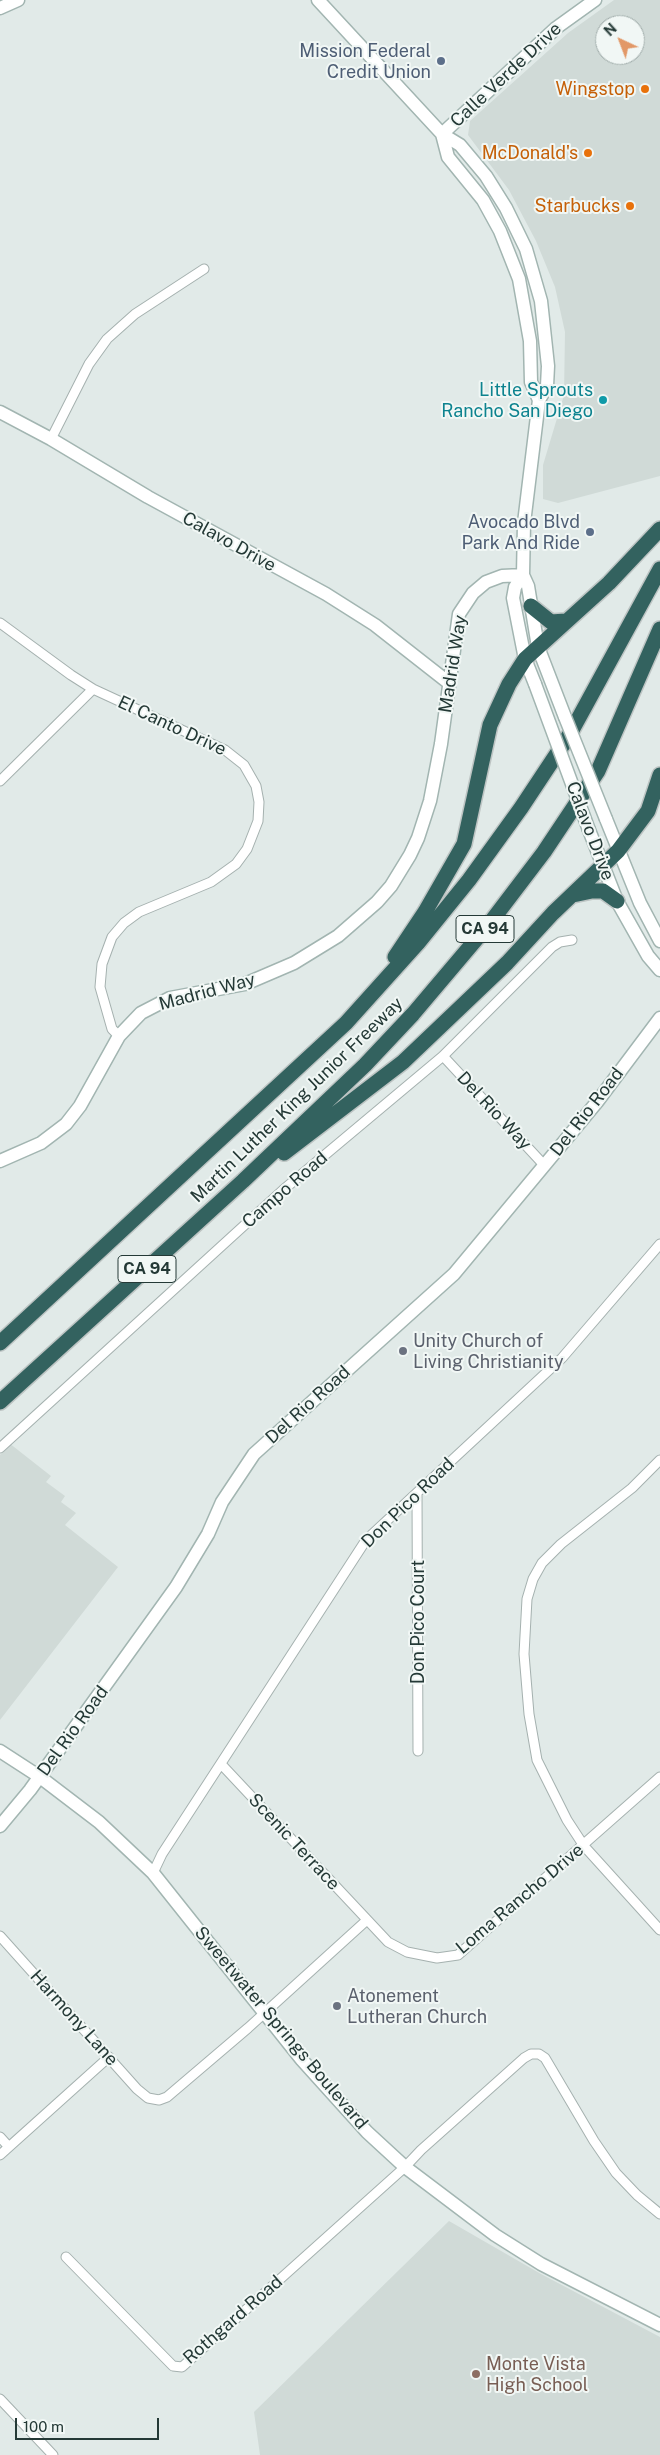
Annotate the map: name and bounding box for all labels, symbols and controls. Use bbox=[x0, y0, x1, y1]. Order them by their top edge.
north arrow bbox=[595, 15, 645, 65]
street label: Calle Verde Drive bbox=[446, 18, 566, 132]
text: N bbox=[601, 20, 620, 39]
place label: Mission Federal Credit Union bbox=[299, 40, 431, 82]
marker: Mission Federal Credit Union bbox=[435, 55, 447, 67]
place label: Wingstop bbox=[555, 78, 635, 100]
marker: Wingstop bbox=[639, 83, 651, 95]
place label: McDonald's bbox=[482, 142, 578, 164]
marker: McDonald's bbox=[582, 147, 594, 159]
place label: Starbucks bbox=[535, 195, 620, 217]
marker: Starbucks bbox=[624, 200, 636, 212]
place label: Little Sprouts Rancho San Diego bbox=[441, 379, 593, 422]
marker: Little Sprouts Rancho San Diego bbox=[597, 394, 609, 406]
street label: Calavo Drive bbox=[178, 507, 280, 577]
place label: Avocado Blvd Park And Ride bbox=[462, 511, 580, 554]
marker: Avocado Blvd Park And Ride bbox=[584, 526, 596, 538]
street label: Madrid Way bbox=[435, 613, 471, 715]
street label: El Canto Drive bbox=[114, 691, 230, 761]
street label: Calavo Drive bbox=[561, 779, 619, 883]
road number: CA 94 bbox=[456, 916, 514, 942]
street label: Madrid Way bbox=[156, 969, 258, 1015]
street label: Martin Luther King Junior Freeway bbox=[186, 993, 408, 1207]
street label: Del Rio Road bbox=[546, 1064, 628, 1160]
street label: Del Rio Way bbox=[452, 1067, 536, 1155]
street label: Campo Road bbox=[238, 1147, 332, 1233]
road number: CA 94 bbox=[118, 1256, 176, 1282]
place label: Unity Church of Living Christianity bbox=[413, 1330, 564, 1372]
marker: Unity Church of Living Christianity bbox=[397, 1345, 409, 1357]
street label: Del Rio Road bbox=[261, 1361, 355, 1449]
street label: Don Pico Road bbox=[357, 1453, 459, 1553]
street label: Don Pico Court bbox=[407, 1560, 429, 1684]
street label: Del Rio Road bbox=[33, 1682, 113, 1780]
street label: Scenic Terrace bbox=[244, 1789, 344, 1895]
street label: Loma Rancho Drive bbox=[452, 1839, 588, 1959]
street label: Sweetwater Springs Boulevard bbox=[190, 1922, 372, 2134]
street label: Harmony Lane bbox=[25, 1966, 123, 2070]
place label: Atonement Lutheran Church bbox=[347, 1985, 487, 2028]
marker: Atonement Lutheran Church bbox=[331, 2000, 343, 2012]
street label: Rothgard Road bbox=[179, 2271, 287, 2369]
place label: Monte Vista High School bbox=[486, 2353, 588, 2396]
marker: Monte Vista High School bbox=[470, 2368, 482, 2380]
scale bar bbox=[18, 2408, 161, 2440]
text: 100 m bbox=[23, 2418, 64, 2435]

